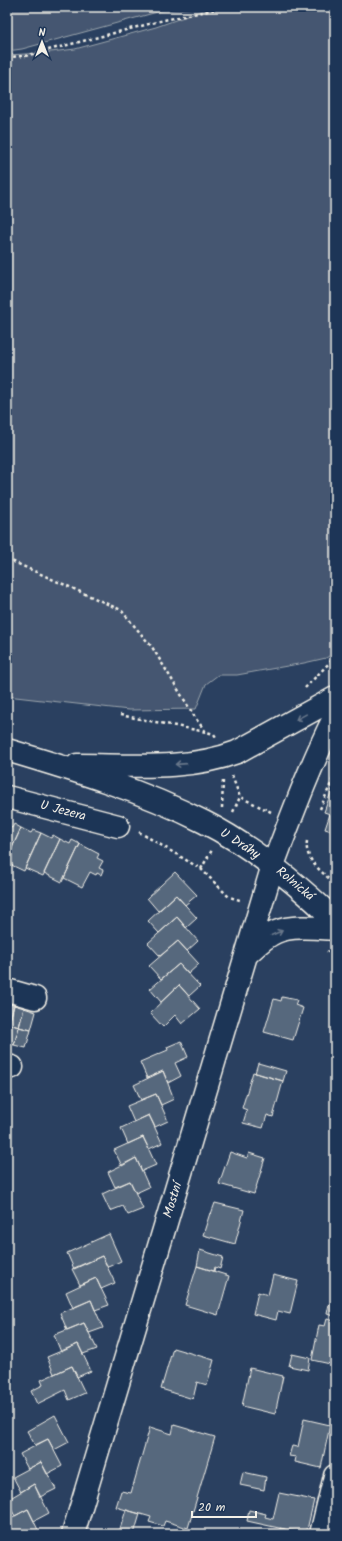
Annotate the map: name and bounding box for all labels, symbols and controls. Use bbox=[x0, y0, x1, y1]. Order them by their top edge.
north arrow bbox=[22, 22, 62, 62]
text: N bbox=[39, 24, 46, 42]
one-way arrow bbox=[295, 714, 307, 721]
one-way arrow bbox=[175, 760, 188, 767]
street label: U Jezera bbox=[38, 795, 88, 827]
street label: U Dráhy bbox=[215, 823, 265, 866]
street label: Rolnická bbox=[271, 862, 320, 908]
one-way arrow bbox=[271, 928, 283, 936]
street label: Mostní bbox=[158, 1178, 189, 1221]
scale bar bbox=[192, 1493, 256, 1519]
text: 20 m bbox=[198, 1498, 226, 1517]

